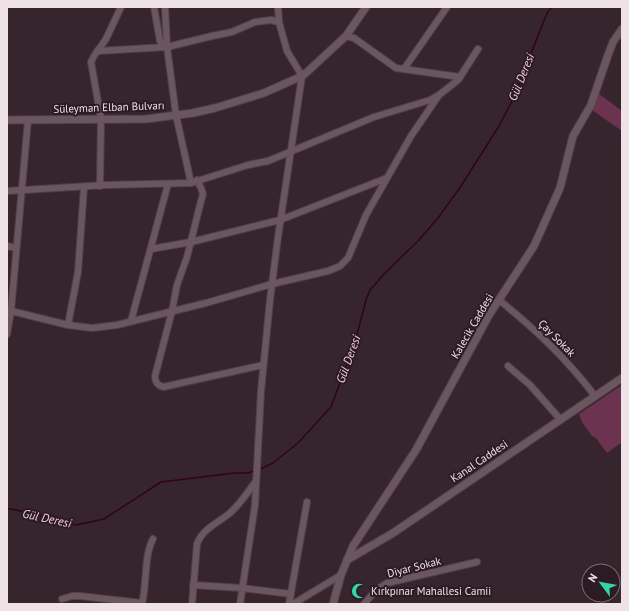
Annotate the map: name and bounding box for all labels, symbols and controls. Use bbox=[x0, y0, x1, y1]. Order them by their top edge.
water label: Gül Deresi bbox=[505, 50, 538, 103]
street label: Süleyman Elban Bulvarı bbox=[53, 98, 165, 116]
street label: Kalecik Caddesi bbox=[448, 291, 496, 361]
street label: Çay Sokak bbox=[535, 316, 579, 360]
water label: Gül Deresi bbox=[332, 332, 364, 385]
street label: Kanal Caddesi bbox=[448, 437, 510, 485]
water label: Gül Deresi bbox=[21, 505, 74, 531]
street label: Diyar Sokak bbox=[386, 553, 443, 580]
north arrow bbox=[581, 563, 621, 603]
text: N bbox=[585, 571, 600, 584]
mosque icon: Kırkpınar Mahallesi Camii bbox=[350, 582, 368, 600]
place label: Kırkpınar Mahallesi Camii bbox=[371, 584, 491, 598]

